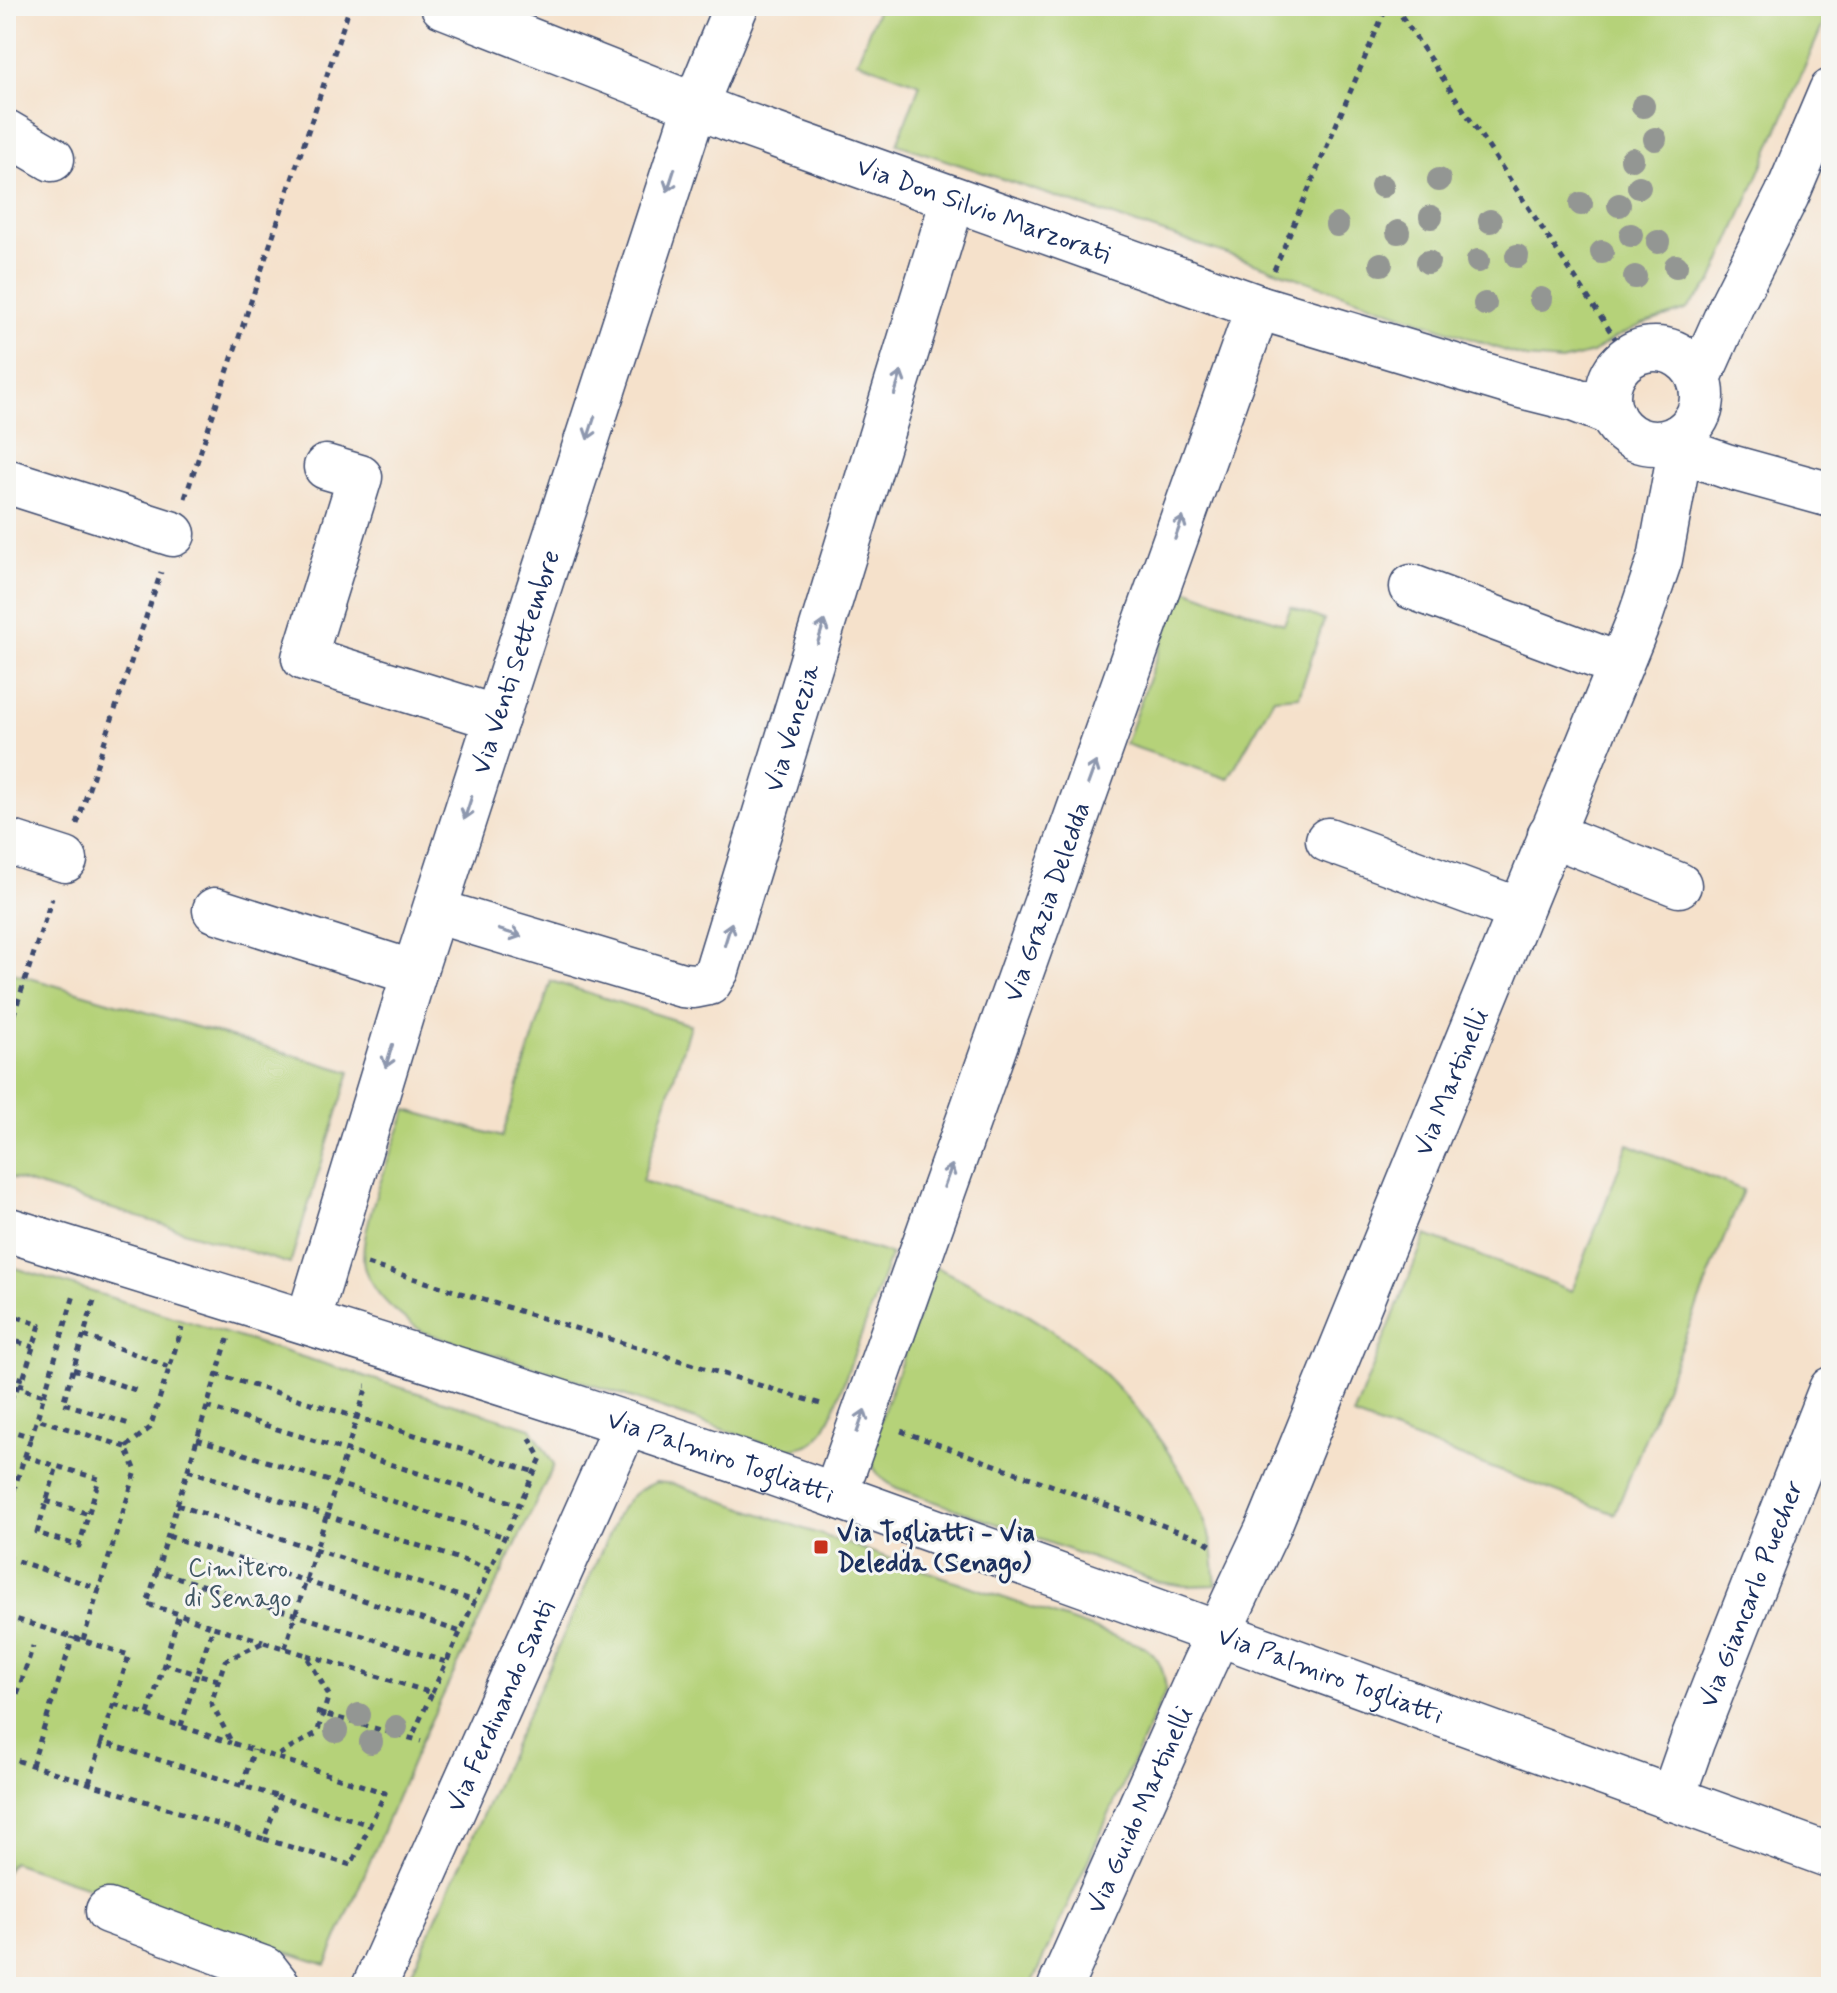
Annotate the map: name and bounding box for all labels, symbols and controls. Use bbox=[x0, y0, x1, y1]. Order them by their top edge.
street label: Via Don Silvio Marzorati bbox=[852, 150, 1115, 272]
one-way arrow bbox=[663, 167, 677, 192]
one-way arrow bbox=[891, 371, 906, 397]
one-way arrow bbox=[583, 414, 598, 440]
one-way arrow bbox=[1173, 516, 1188, 541]
street label: Via Venti Settembre bbox=[465, 546, 569, 779]
one-way arrow bbox=[814, 619, 829, 645]
street label: Via Venezia bbox=[758, 660, 829, 796]
one-way arrow bbox=[1086, 762, 1100, 786]
one-way arrow bbox=[460, 795, 475, 821]
street label: Via Grazia Deledda bbox=[997, 797, 1099, 1007]
one-way arrow bbox=[721, 921, 736, 947]
one-way arrow bbox=[497, 927, 522, 941]
street label: Via Martinelli bbox=[1407, 1004, 1497, 1161]
one-way arrow bbox=[381, 1042, 396, 1068]
one-way arrow bbox=[942, 1165, 956, 1189]
street label: Via Palmiro Togliatti bbox=[602, 1404, 838, 1513]
one-way arrow bbox=[855, 1410, 869, 1434]
street label: Via Giancarlo Puecher bbox=[1692, 1475, 1812, 1713]
place label: Via Togliatti - Via Deledda (Senago) bbox=[837, 1517, 1035, 1584]
marker: Via Togliatti - Via Deledda (Senago) bbox=[812, 1538, 830, 1556]
park label: Cimitero di Senago bbox=[184, 1552, 292, 1616]
street label: Via Ferdinando Santi bbox=[440, 1596, 564, 1818]
street label: Via Palmiro Togliatti bbox=[1213, 1620, 1448, 1733]
street label: Via Guido Martinelli bbox=[1080, 1702, 1202, 1920]

